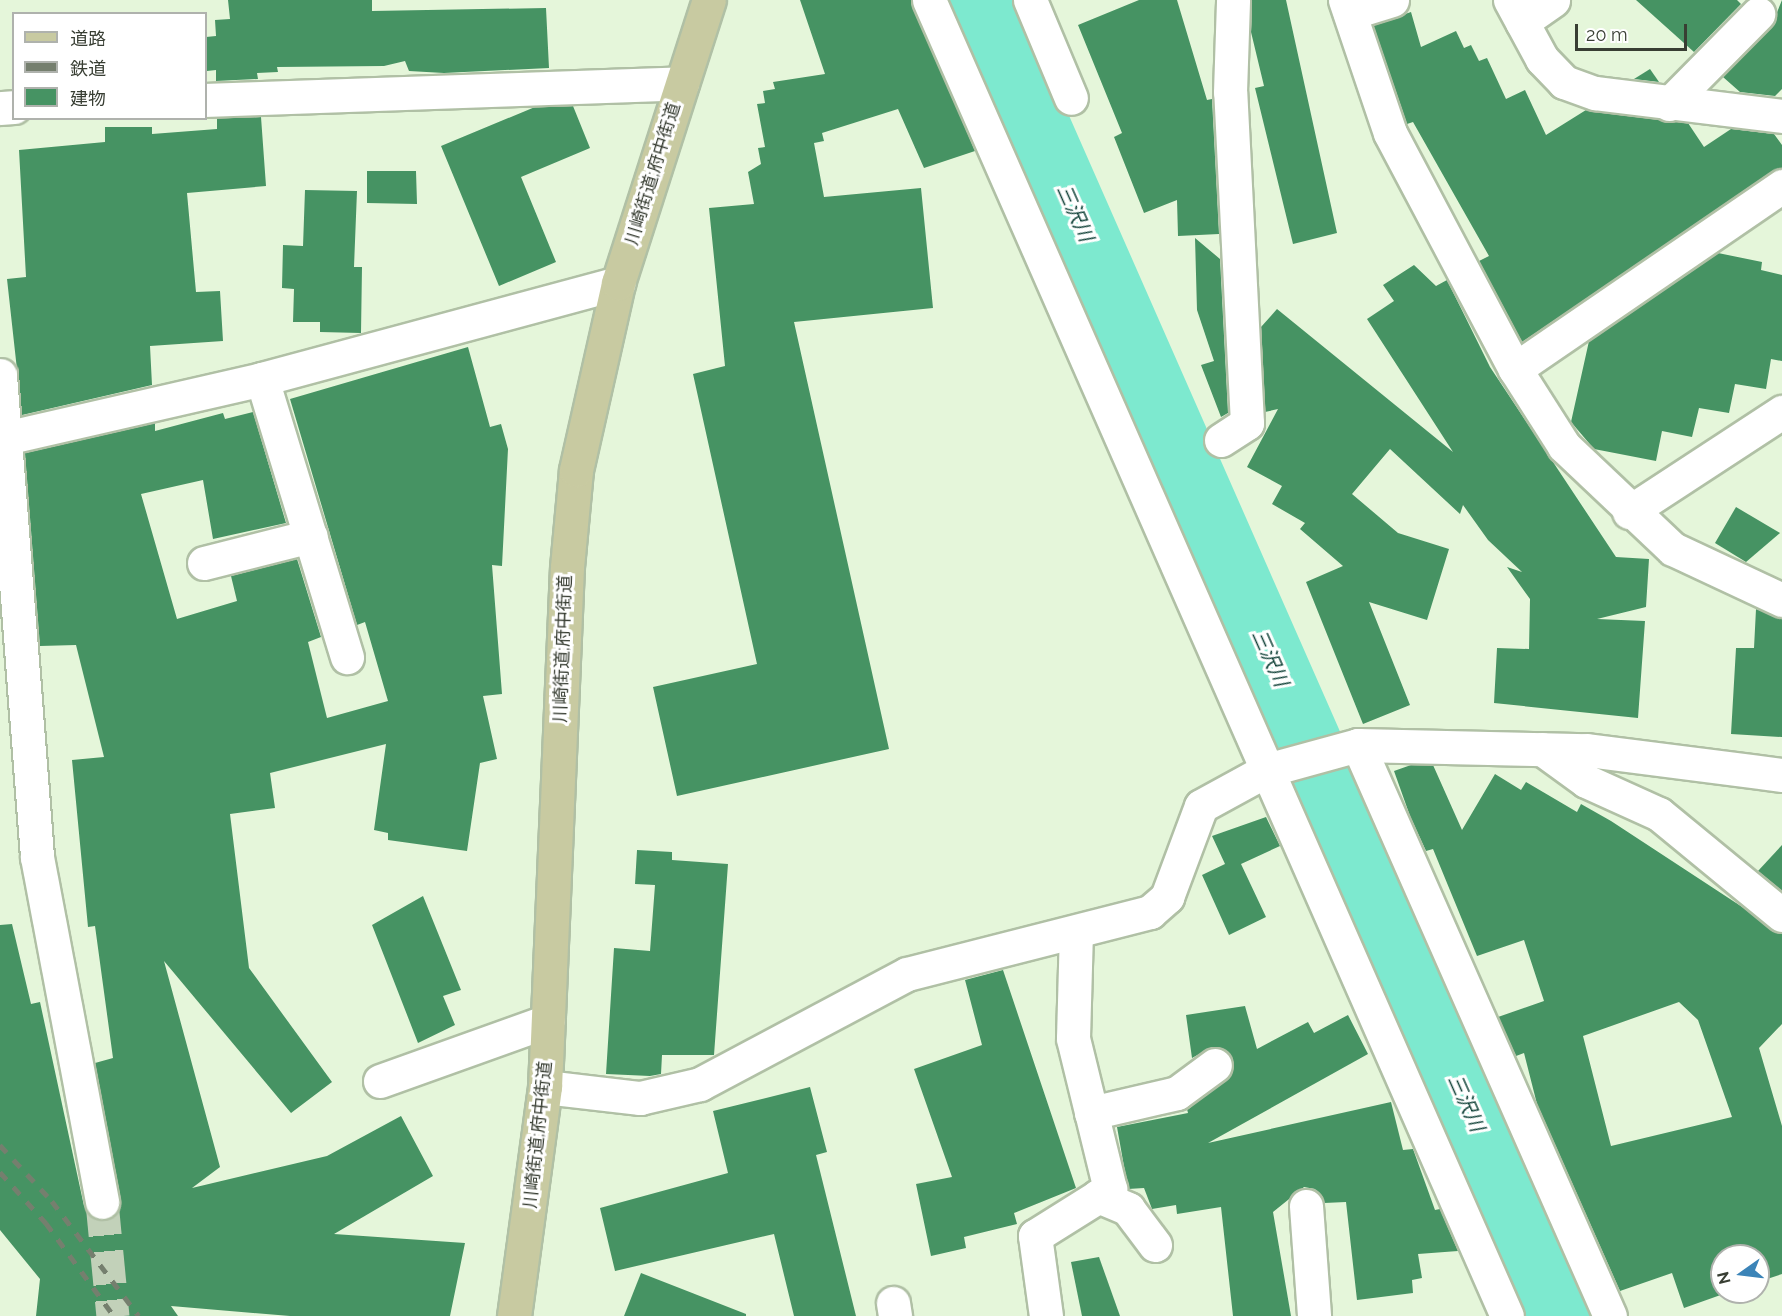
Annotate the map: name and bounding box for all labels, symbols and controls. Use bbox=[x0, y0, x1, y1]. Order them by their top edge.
legend bbox=[12, 12, 207, 120]
scale bar bbox=[1578, 12, 1690, 50]
text: 20 m bbox=[1586, 24, 1628, 45]
text: 道路 bbox=[70, 28, 106, 49]
text: 鉄道 bbox=[70, 58, 106, 79]
text: 建物 bbox=[70, 88, 106, 109]
street label: 川崎街道;府中街道 bbox=[621, 100, 685, 248]
water label: 三沢川 bbox=[1052, 181, 1098, 245]
street label: 川崎街道;府中街道 bbox=[550, 575, 576, 723]
water label: 三沢川 bbox=[1247, 626, 1293, 690]
street label: 川崎街道;府中街道 bbox=[520, 1060, 556, 1210]
water label: 三沢川 bbox=[1443, 1071, 1489, 1135]
north arrow bbox=[1710, 1244, 1770, 1304]
text: N bbox=[1713, 1270, 1735, 1286]

